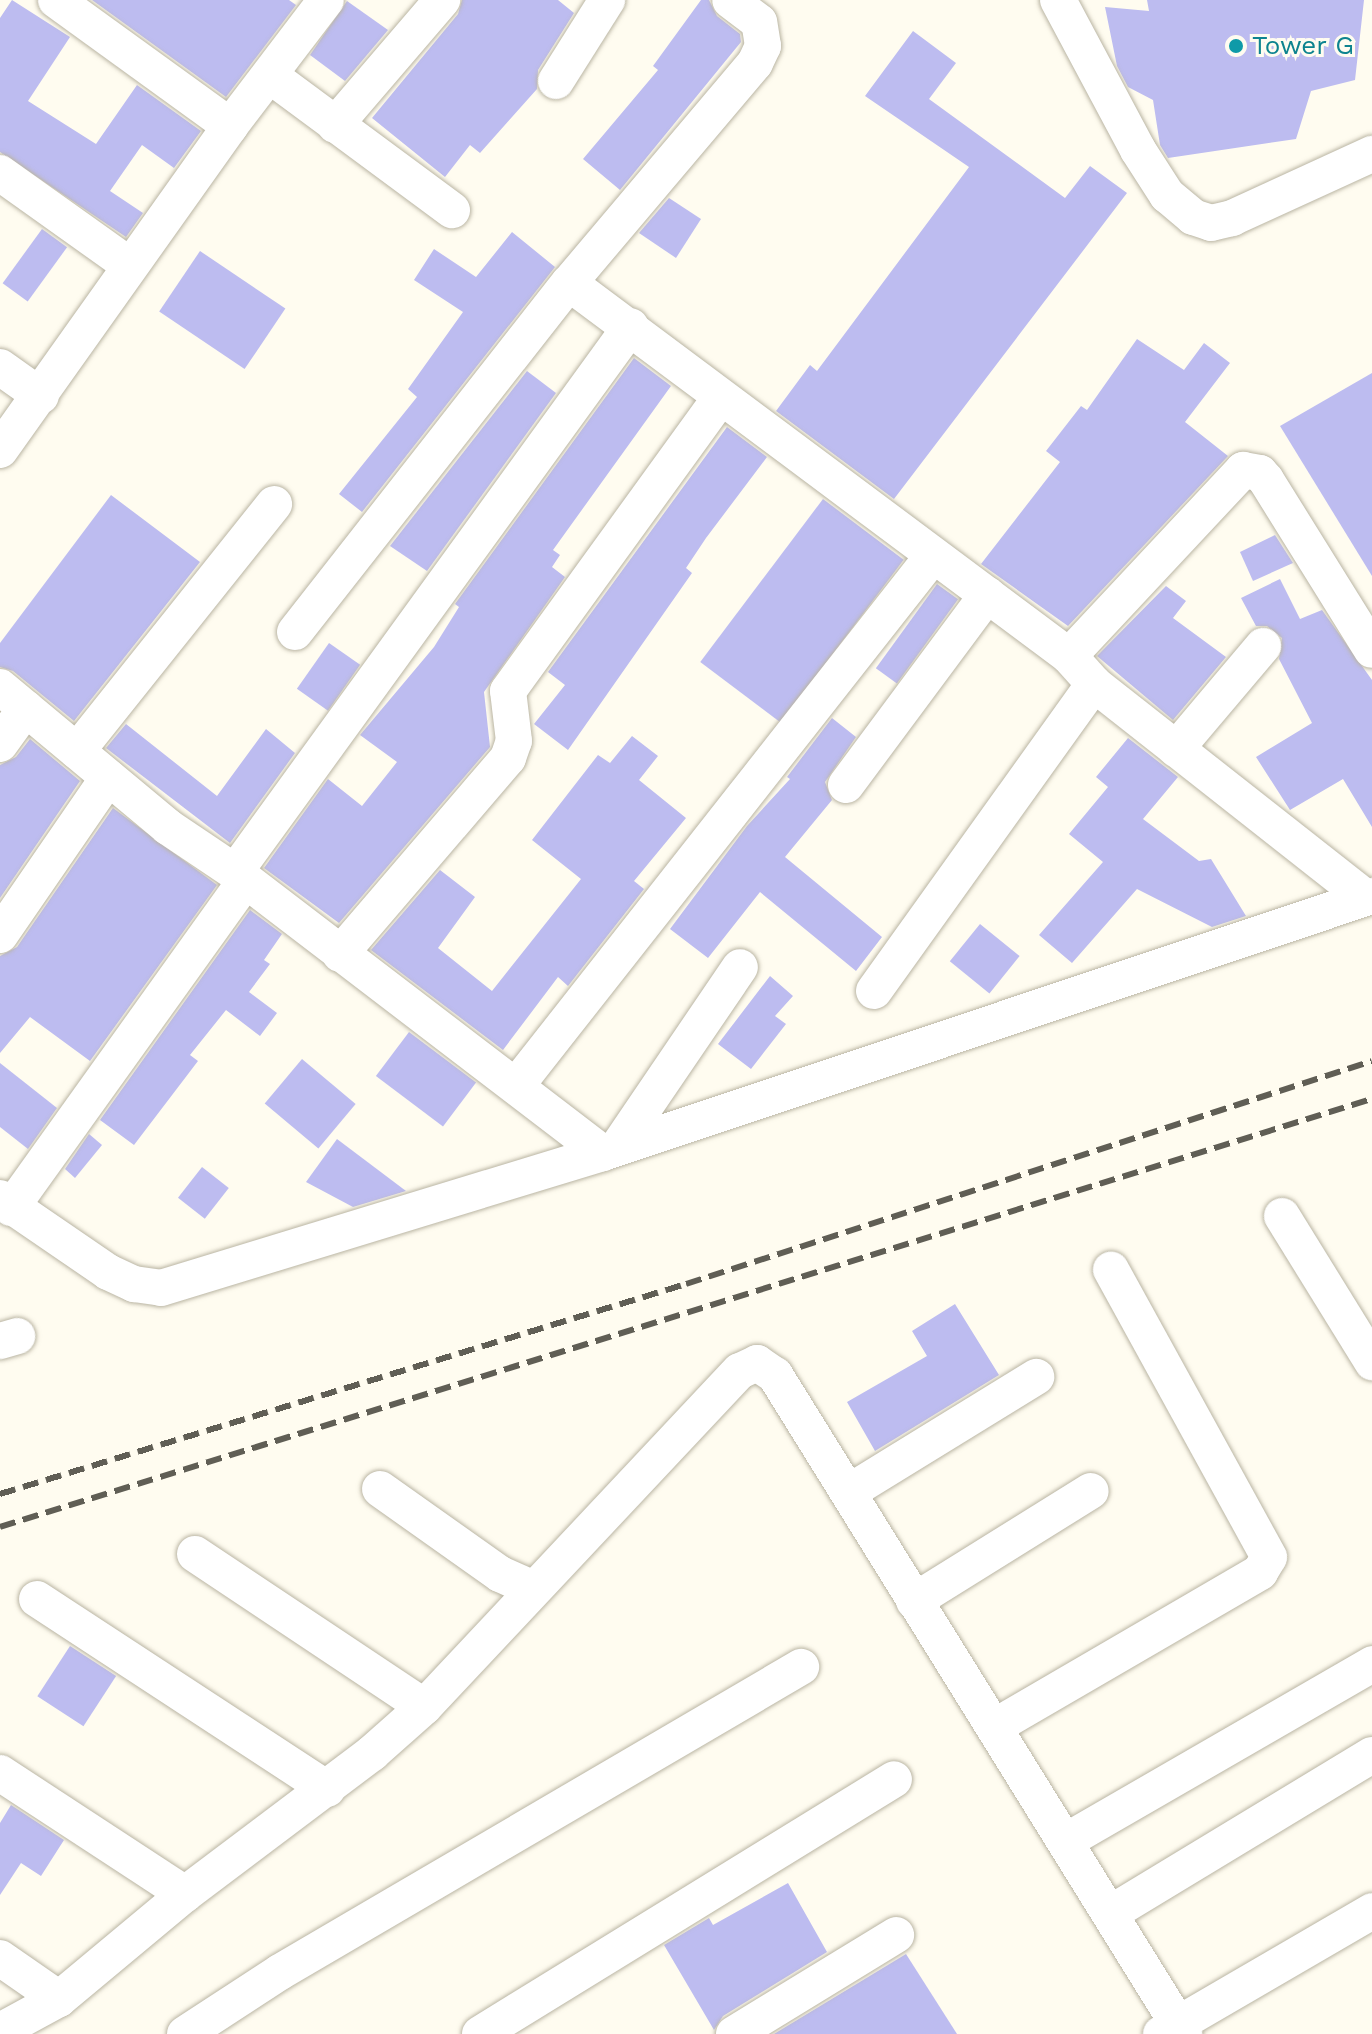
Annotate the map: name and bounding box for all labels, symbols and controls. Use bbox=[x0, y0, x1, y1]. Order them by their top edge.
place label: Tower G bbox=[1252, 30, 1355, 62]
marker: Tower G bbox=[1227, 37, 1245, 55]

